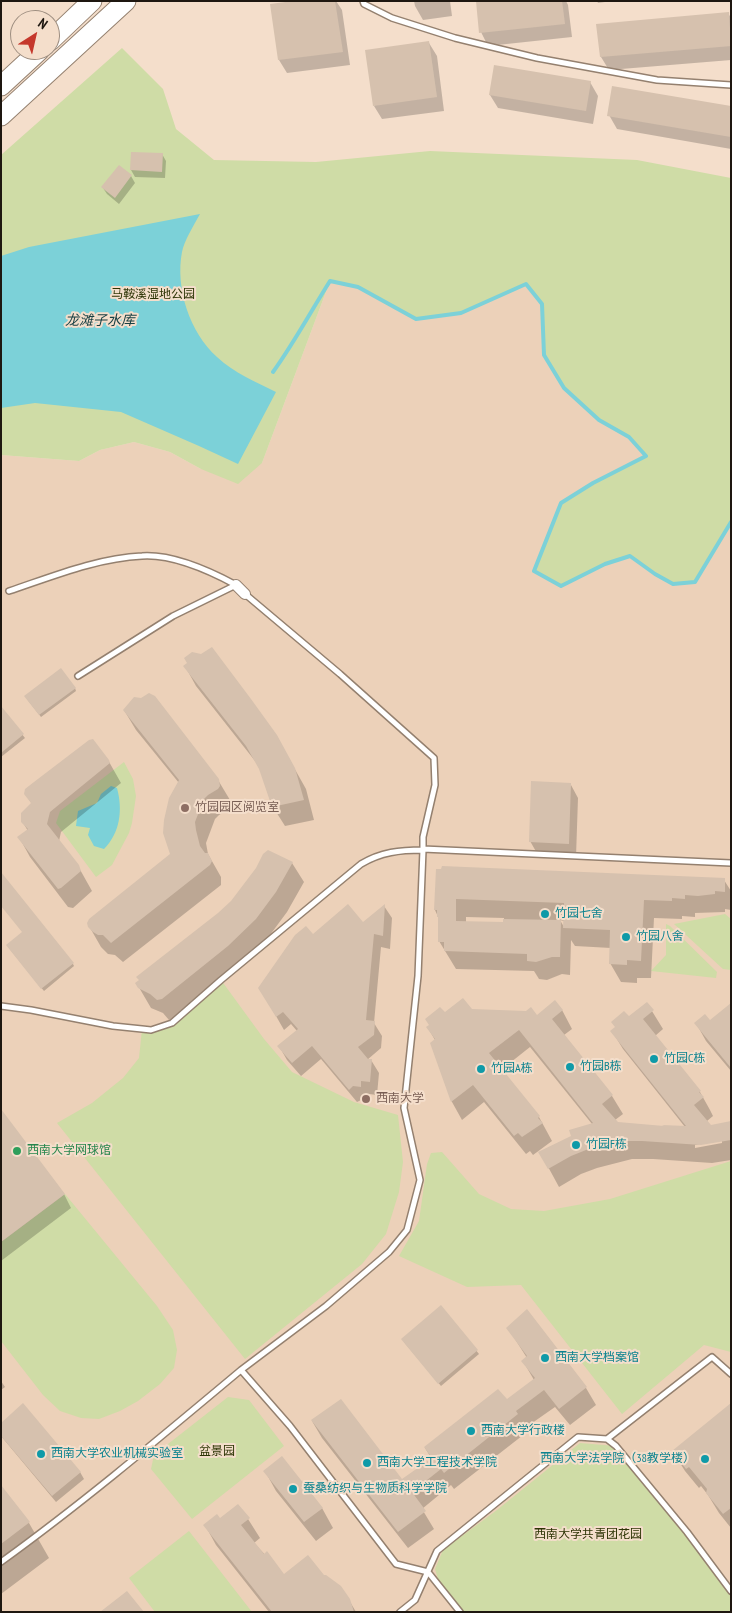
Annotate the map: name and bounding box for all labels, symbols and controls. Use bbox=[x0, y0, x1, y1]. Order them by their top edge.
north arrow bbox=[10, 10, 60, 60]
text: N bbox=[35, 14, 51, 33]
park label: 马鞍溪湿地公园 bbox=[111, 288, 195, 302]
water label: 龙滩子水库 bbox=[65, 313, 135, 329]
place label: 竹园园区阅览室 bbox=[195, 801, 279, 815]
marker: 竹园园区阅览室 bbox=[179, 802, 191, 814]
place label: 竹园七舍 bbox=[555, 907, 603, 921]
marker: 竹园七舍 bbox=[539, 908, 551, 920]
place label: 竹园八舍 bbox=[636, 930, 684, 944]
marker: 竹园八舍 bbox=[620, 931, 632, 943]
place label: 竹园C栋 bbox=[664, 1052, 705, 1066]
marker: 竹园C栋 bbox=[648, 1053, 660, 1065]
place label: 竹园B栋 bbox=[580, 1060, 622, 1074]
marker: 竹园B栋 bbox=[564, 1061, 576, 1073]
place label: 竹园A栋 bbox=[491, 1062, 533, 1076]
marker: 竹园A栋 bbox=[475, 1063, 487, 1075]
place label: 西南大学 bbox=[376, 1092, 424, 1106]
marker: 西南大学 bbox=[360, 1093, 372, 1105]
place label: 竹园F栋 bbox=[586, 1138, 627, 1152]
marker: 竹园F栋 bbox=[570, 1139, 582, 1151]
place label: 西南大学网球馆 bbox=[27, 1144, 111, 1158]
marker: 西南大学网球馆 bbox=[11, 1145, 23, 1157]
place label: 西南大学档案馆 bbox=[555, 1351, 639, 1365]
marker: 西南大学档案馆 bbox=[539, 1352, 551, 1364]
place label: 西南大学行政楼 bbox=[481, 1424, 565, 1438]
marker: 西南大学行政楼 bbox=[465, 1425, 477, 1437]
park label: 盆景园 bbox=[199, 1445, 235, 1459]
place label: 西南大学农业机械实验室 bbox=[51, 1447, 183, 1461]
marker: 西南大学农业机械实验室 bbox=[35, 1448, 47, 1460]
place label: 西南大学法学院（38教学楼） bbox=[540, 1452, 695, 1466]
marker: 西南大学法学院（38教学楼） bbox=[699, 1453, 711, 1465]
place label: 西南大学工程技术学院 bbox=[377, 1456, 497, 1470]
marker: 西南大学工程技术学院 bbox=[361, 1457, 373, 1469]
place label: 蚕桑纺织与生物质科学学院 bbox=[303, 1482, 447, 1496]
marker: 蚕桑纺织与生物质科学学院 bbox=[287, 1483, 299, 1495]
park label: 西南大学共青团花园 bbox=[534, 1528, 642, 1542]

